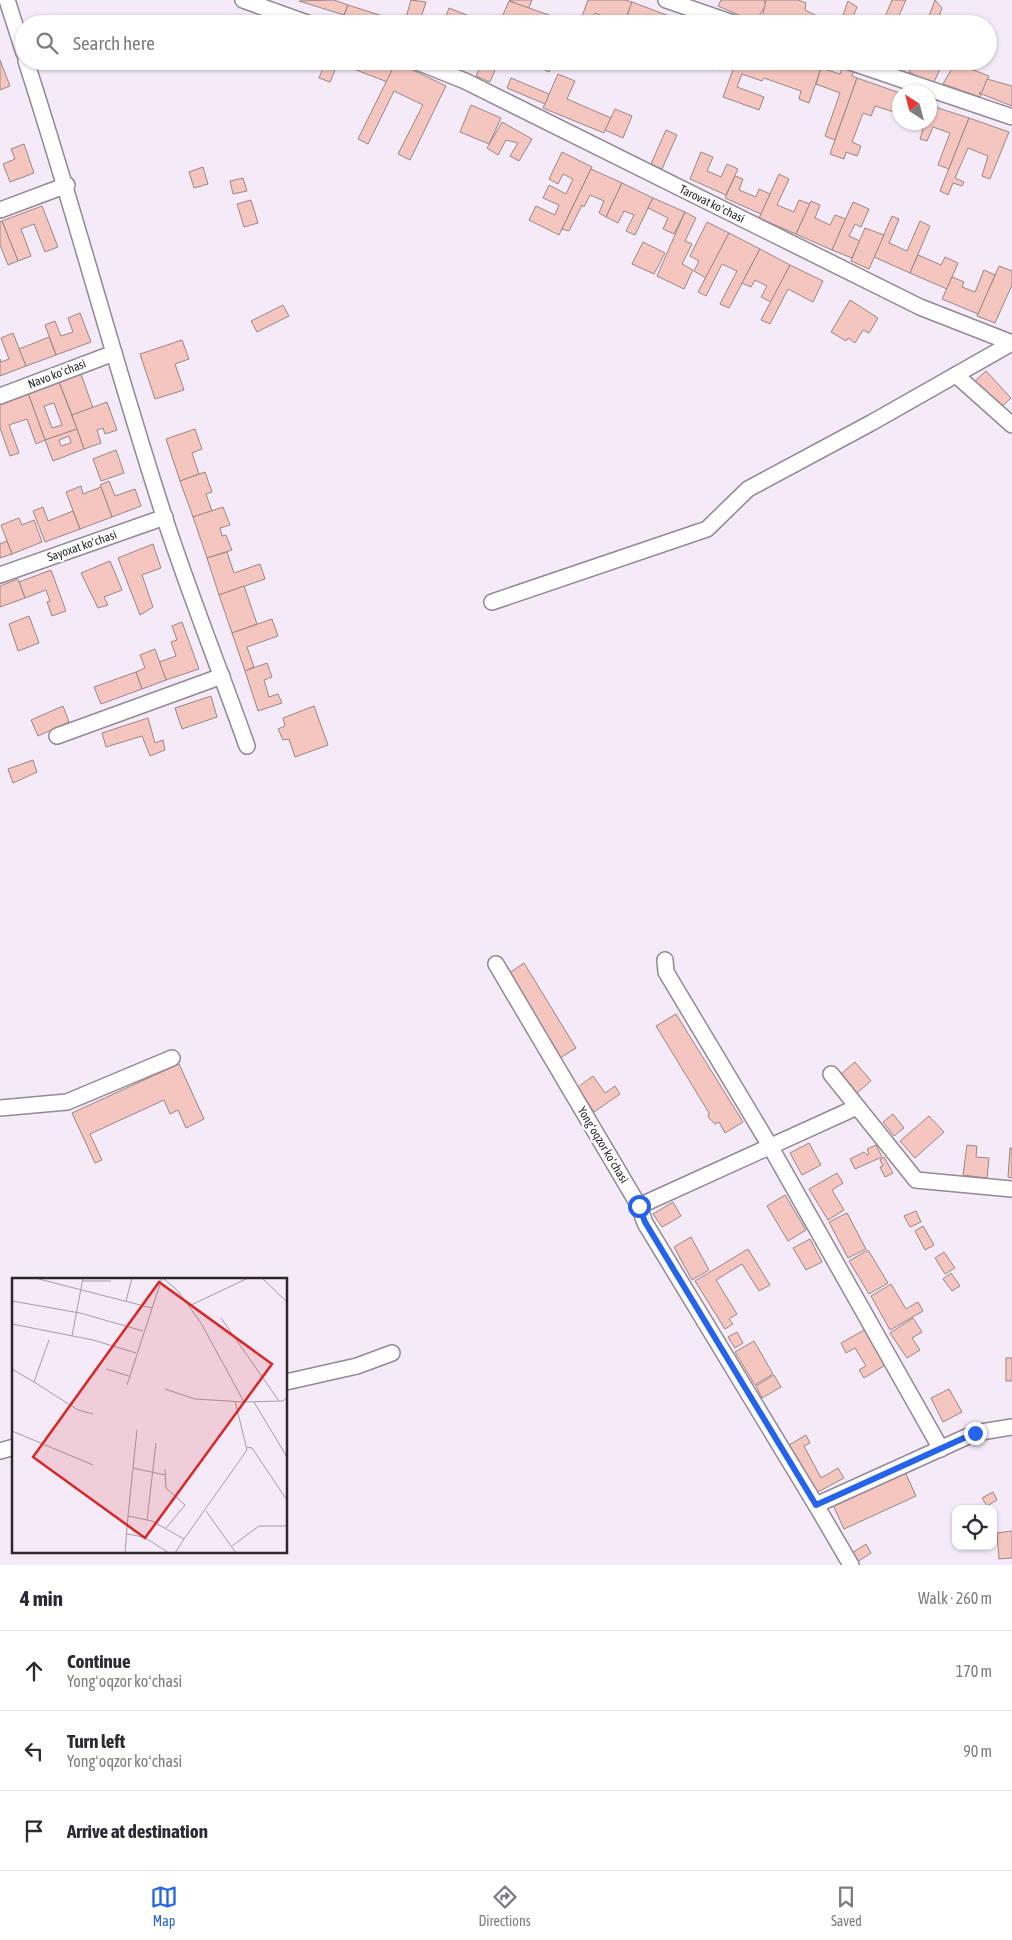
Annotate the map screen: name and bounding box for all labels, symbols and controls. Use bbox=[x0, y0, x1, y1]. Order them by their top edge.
search box bbox=[15, 15, 997, 70]
icon: search bbox=[33, 29, 61, 57]
text: Search here bbox=[73, 32, 155, 54]
north arrow bbox=[892, 85, 937, 130]
street label: Tarovat koʻchasi bbox=[677, 182, 747, 226]
street label: Navo koʻchasi bbox=[26, 357, 88, 391]
street label: Sayoxat koʻchasi bbox=[45, 528, 119, 564]
street label: Yongʻoqzor koʻchasi bbox=[575, 1104, 631, 1186]
route start bbox=[628, 1195, 651, 1218]
inset map bbox=[12, 1278, 288, 1552]
route end bbox=[964, 1422, 987, 1445]
map controls bbox=[952, 1505, 997, 1550]
button: locate bbox=[952, 1505, 997, 1550]
text: 4 min bbox=[20, 1586, 63, 1610]
text: Walk · 260 m bbox=[918, 1589, 992, 1607]
text: Continue bbox=[67, 1650, 131, 1672]
icon: ahead bbox=[20, 1657, 48, 1685]
text: 170 m bbox=[956, 1662, 992, 1680]
text: Yongʻoqzor koʻchasi bbox=[67, 1672, 182, 1690]
text: Turn left bbox=[67, 1730, 125, 1752]
icon: left bbox=[20, 1737, 48, 1765]
text: 90 m bbox=[963, 1742, 992, 1760]
text: Yongʻoqzor koʻchasi bbox=[67, 1752, 182, 1770]
icon: arrive bbox=[20, 1817, 48, 1845]
text: Arrive at destination bbox=[67, 1820, 208, 1842]
tab: Map bbox=[150, 1883, 178, 1929]
tab: Directions bbox=[478, 1883, 531, 1929]
tab: Saved bbox=[831, 1883, 862, 1929]

